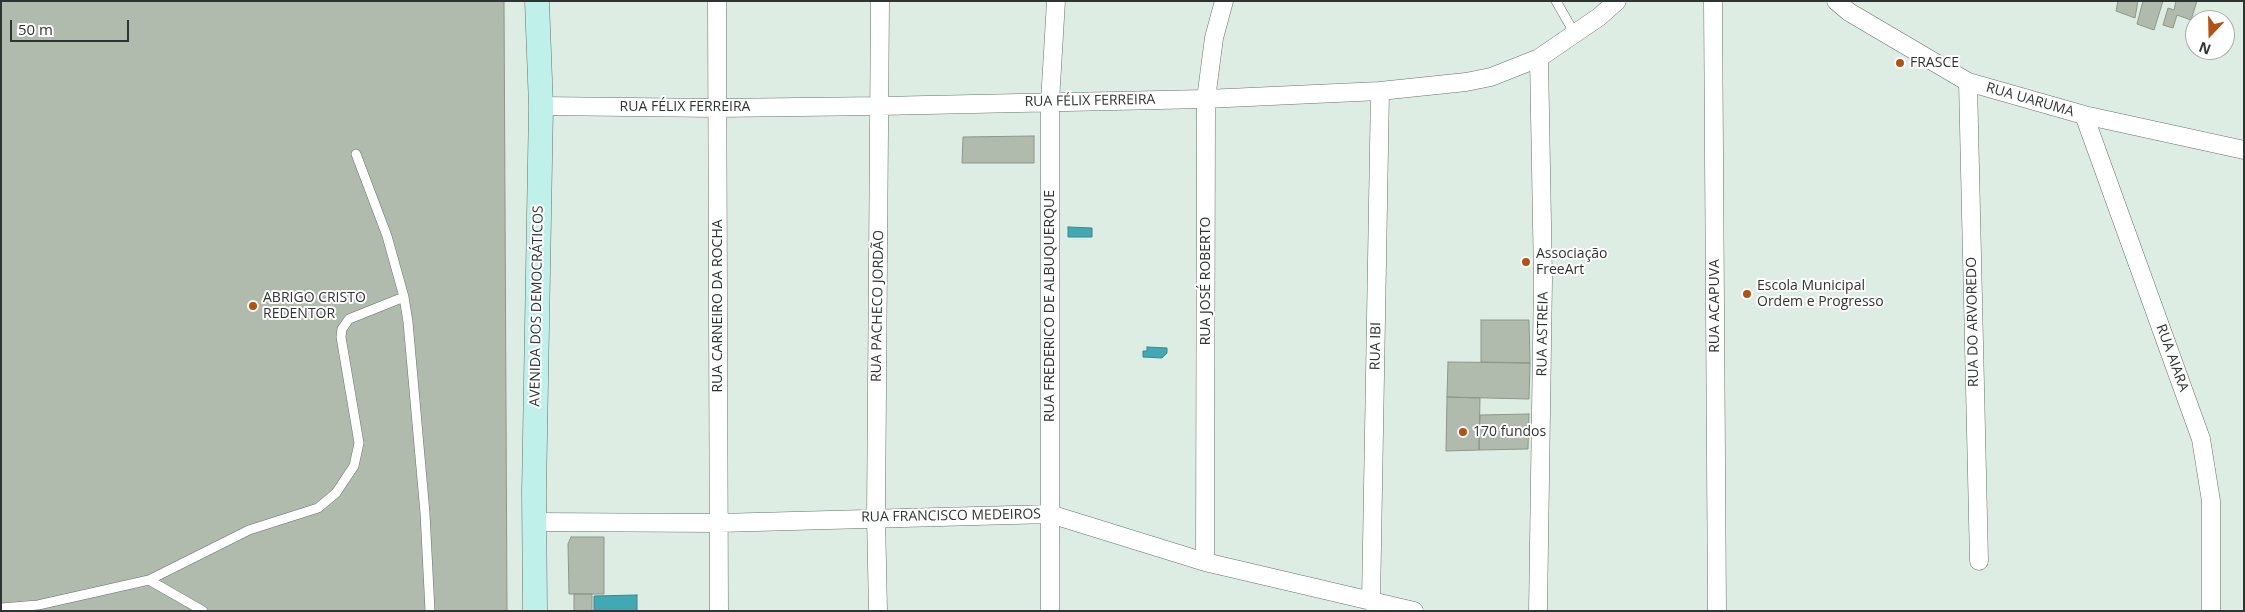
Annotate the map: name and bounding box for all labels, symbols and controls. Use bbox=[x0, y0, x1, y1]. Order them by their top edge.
scale bar bbox=[12, 10, 131, 42]
north arrow bbox=[2185, 10, 2235, 60]
text: 50 m bbox=[18, 19, 53, 39]
text: N bbox=[2196, 38, 2214, 59]
place label: FRASCE bbox=[1910, 55, 1959, 71]
marker: FRASCE bbox=[1894, 57, 1906, 69]
street label: RUA UARUMA bbox=[1984, 79, 2076, 121]
street label: RUA FÉLIX FERREIRA bbox=[1024, 91, 1156, 111]
street label: RUA FÉLIX FERREIRA bbox=[620, 99, 750, 115]
street label: RUA FREDERICO DE ALBUQUERQUE bbox=[1042, 190, 1058, 422]
street label: AVENIDA DOS DEMOCRÁTICOS bbox=[527, 205, 547, 407]
street label: RUA JOSÉ ROBERTO bbox=[1198, 217, 1214, 345]
street label: RUA CARNEIRO DA ROCHA bbox=[710, 219, 726, 393]
street label: RUA PACHECO JORDÃO bbox=[868, 230, 888, 382]
place label: Associação FreeArt bbox=[1536, 246, 1608, 278]
marker: Associação FreeArt bbox=[1520, 256, 1532, 268]
street label: RUA DO ARVOREDO bbox=[1963, 257, 1983, 387]
street label: RUA ACAPUVA bbox=[1707, 259, 1723, 353]
place label: Escola Municipal Ordem e Progresso bbox=[1757, 278, 1884, 310]
marker: Escola Municipal Ordem e Progresso bbox=[1741, 288, 1753, 300]
place label: ABRIGO CRISTO REDENTOR bbox=[263, 290, 366, 322]
street label: RUA ASTREIA bbox=[1534, 291, 1552, 377]
marker: ABRIGO CRISTO REDENTOR bbox=[247, 300, 259, 312]
street label: RUA IBI bbox=[1367, 322, 1385, 370]
street label: RUA AIARA bbox=[2152, 322, 2192, 394]
place label: 170 fundos bbox=[1473, 424, 1546, 440]
marker: 170 fundos bbox=[1457, 426, 1469, 438]
street label: RUA FRANCISCO MEDEIROS bbox=[861, 506, 1041, 526]

